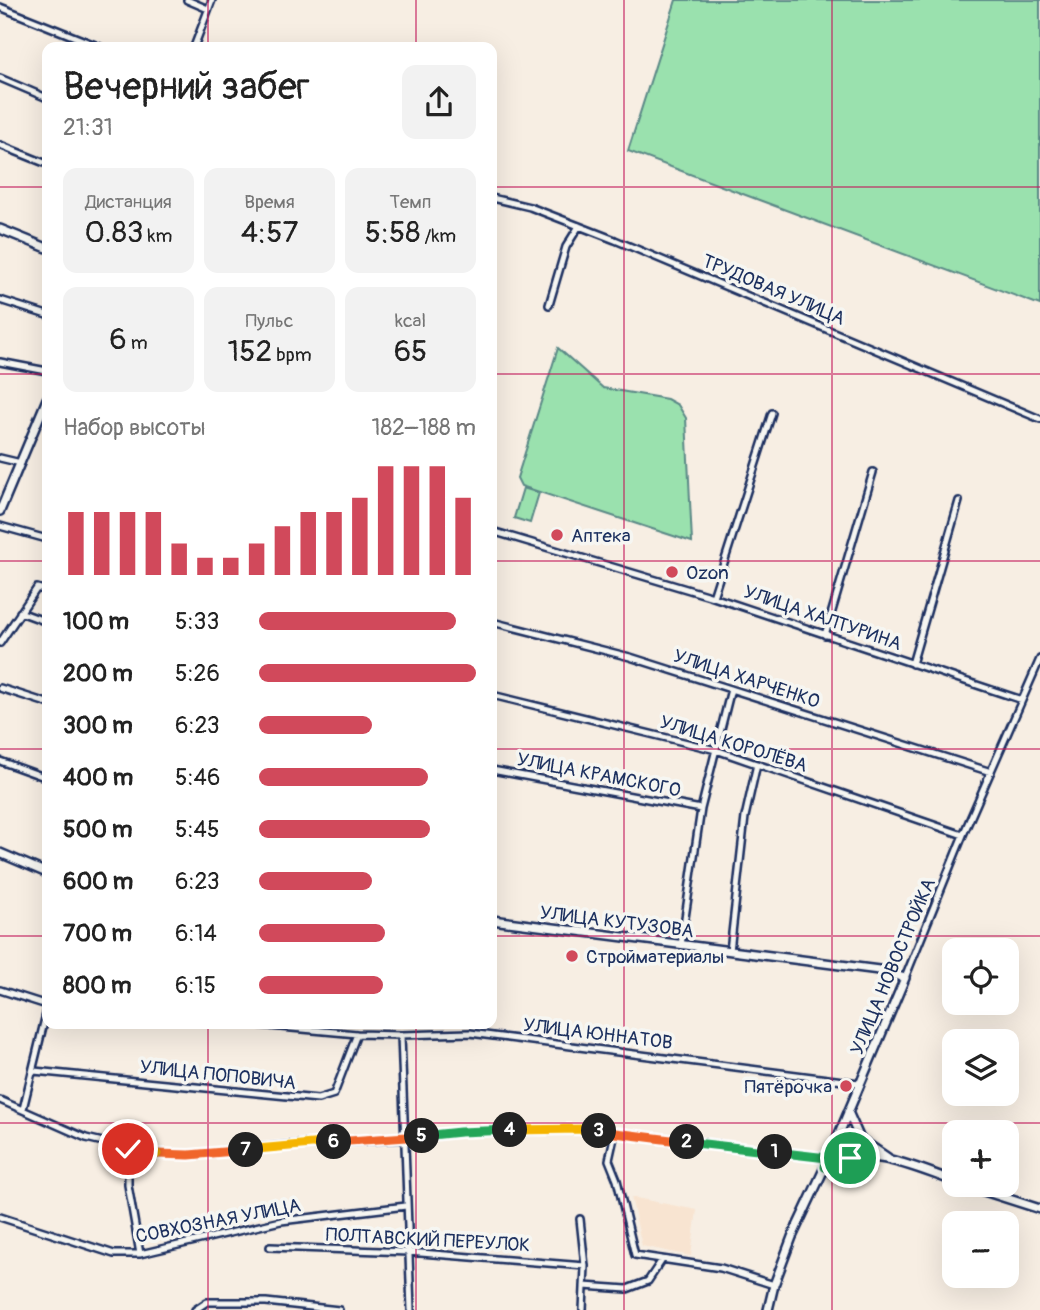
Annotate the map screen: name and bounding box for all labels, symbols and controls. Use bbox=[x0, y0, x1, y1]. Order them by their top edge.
text: Вечерний забег bbox=[63, 63, 310, 111]
button: share bbox=[402, 65, 476, 139]
text: 21:31 bbox=[63, 113, 113, 142]
text: Дистанция bbox=[85, 190, 172, 214]
text: Время bbox=[244, 190, 295, 214]
text: Темп bbox=[389, 190, 432, 214]
text: 0.83 bbox=[85, 214, 144, 251]
text: 4:57 bbox=[241, 214, 298, 251]
text: 5:58 bbox=[365, 214, 420, 251]
text: km bbox=[144, 224, 172, 248]
text: /km bbox=[420, 224, 456, 248]
street label: ТРУДОВАЯ УЛИЦА bbox=[698, 249, 849, 331]
text: Пульс bbox=[246, 309, 293, 333]
text: kcal bbox=[395, 309, 426, 333]
text: 6 bbox=[109, 321, 127, 358]
text: m bbox=[127, 331, 148, 355]
text: 152 bbox=[227, 333, 272, 370]
text: 65 bbox=[394, 333, 427, 370]
text: bpm bbox=[272, 343, 312, 367]
text: Набор высоты bbox=[63, 413, 205, 442]
text: 182–188 m bbox=[371, 413, 476, 442]
place label: Аптека bbox=[571, 524, 631, 548]
marker: Аптека bbox=[549, 527, 565, 543]
place label: Ozon bbox=[686, 561, 729, 585]
marker: Ozon bbox=[664, 564, 680, 580]
street label: УЛИЦА ХАЛТУРИНА bbox=[741, 580, 905, 656]
text: 100 m bbox=[63, 607, 129, 636]
text: 5:33 bbox=[175, 607, 219, 636]
street label: УЛИЦА ХАРЧЕНКО bbox=[671, 644, 823, 714]
text: 200 m bbox=[63, 659, 133, 688]
text: 5:26 bbox=[175, 659, 220, 688]
street label: УЛИЦА КОРОЛЁВА bbox=[657, 710, 810, 778]
text: 300 m bbox=[63, 711, 133, 740]
text: 6:23 bbox=[175, 711, 220, 740]
street label: УЛИЦА КРАМСКОГО bbox=[515, 747, 683, 803]
text: 400 m bbox=[63, 763, 133, 792]
text: 5:46 bbox=[175, 763, 220, 792]
text: 500 m bbox=[63, 815, 132, 844]
text: 5:45 bbox=[175, 815, 219, 844]
text: 600 m bbox=[63, 867, 133, 896]
text: 6:23 bbox=[175, 867, 220, 896]
street label: УЛИЦА НОВОСТРОЙКА bbox=[845, 874, 941, 1058]
street label: УЛИЦА КУТУЗОВА bbox=[539, 901, 695, 943]
text: 700 m bbox=[63, 919, 132, 948]
text: 6:14 bbox=[175, 919, 217, 948]
map controls bbox=[942, 938, 1019, 1288]
button: locate bbox=[942, 938, 1019, 1015]
place label: Стройматериалы bbox=[586, 945, 724, 969]
marker: Стройматериалы bbox=[564, 948, 580, 964]
text: 800 m bbox=[63, 971, 131, 1000]
text: 6:15 bbox=[175, 971, 216, 1000]
street label: УЛИЦА ЮННАТОВ bbox=[522, 1013, 674, 1055]
button: layers bbox=[942, 1029, 1019, 1106]
street label: УЛИЦА ПОПОВИЧА bbox=[139, 1055, 297, 1095]
place label: Пятёрочка bbox=[744, 1075, 832, 1099]
marker: Пятёрочка bbox=[838, 1078, 854, 1094]
pin: 4 bbox=[492, 1112, 528, 1148]
pin: 3 bbox=[582, 1114, 616, 1148]
text: 4 bbox=[504, 1117, 515, 1141]
pin: 5 bbox=[404, 1118, 440, 1154]
text: 3 bbox=[593, 1118, 604, 1142]
pin bbox=[98, 1119, 158, 1179]
button: + bbox=[942, 1120, 1019, 1197]
text: 5 bbox=[416, 1123, 427, 1147]
pin: 6 bbox=[316, 1124, 352, 1160]
pin: 2 bbox=[670, 1124, 704, 1160]
pin bbox=[820, 1128, 880, 1188]
text: 6 bbox=[328, 1129, 339, 1153]
text: 2 bbox=[681, 1129, 692, 1153]
icon: check bbox=[109, 1130, 147, 1168]
pin: 7 bbox=[229, 1132, 264, 1168]
pin: 1 bbox=[758, 1134, 792, 1170]
text: 7 bbox=[240, 1137, 251, 1161]
text: 1 bbox=[771, 1139, 778, 1163]
icon: arrive bbox=[831, 1139, 869, 1177]
street label: СОВХОЗНАЯ УЛИЦА bbox=[134, 1193, 303, 1249]
button: − bbox=[942, 1211, 1019, 1288]
street label: ПОЛТАВСКИЙ ПЕРЕУЛОК bbox=[325, 1223, 531, 1257]

